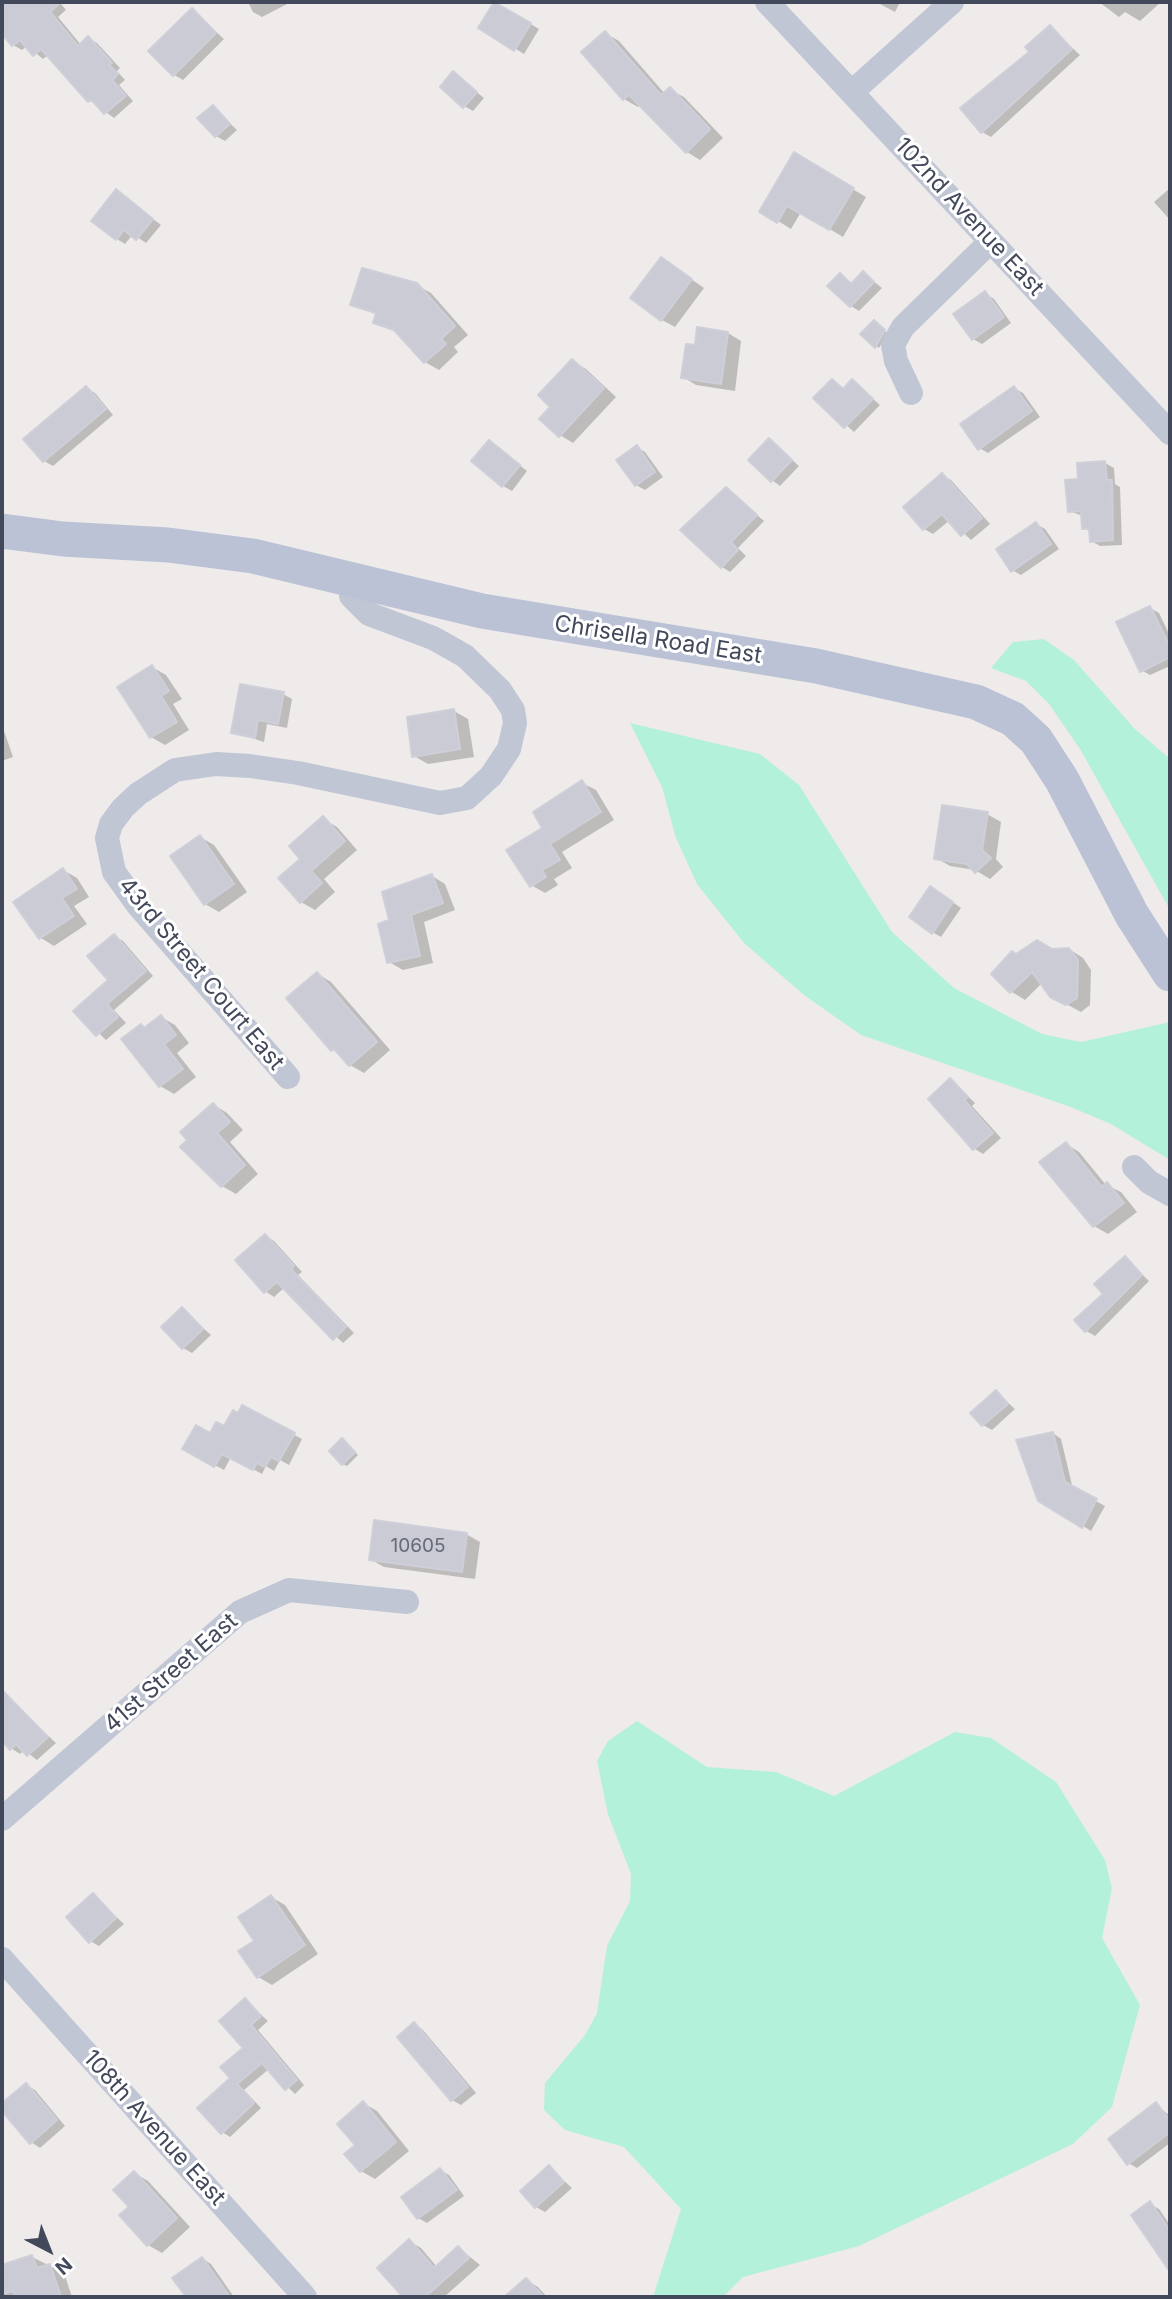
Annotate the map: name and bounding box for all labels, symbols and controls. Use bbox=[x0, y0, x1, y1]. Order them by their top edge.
street label: 102nd Avenue East bbox=[889, 132, 1049, 302]
street label: Chrisella Road East bbox=[552, 610, 764, 670]
street label: 43rd Street Court East bbox=[112, 872, 290, 1076]
house number: 10605 bbox=[390, 1535, 446, 1557]
street label: 41st Street East bbox=[99, 1608, 243, 1738]
street label: 108th Avenue East bbox=[77, 2045, 231, 2211]
north arrow bbox=[14, 2215, 84, 2285]
text: N bbox=[50, 2253, 76, 2279]

